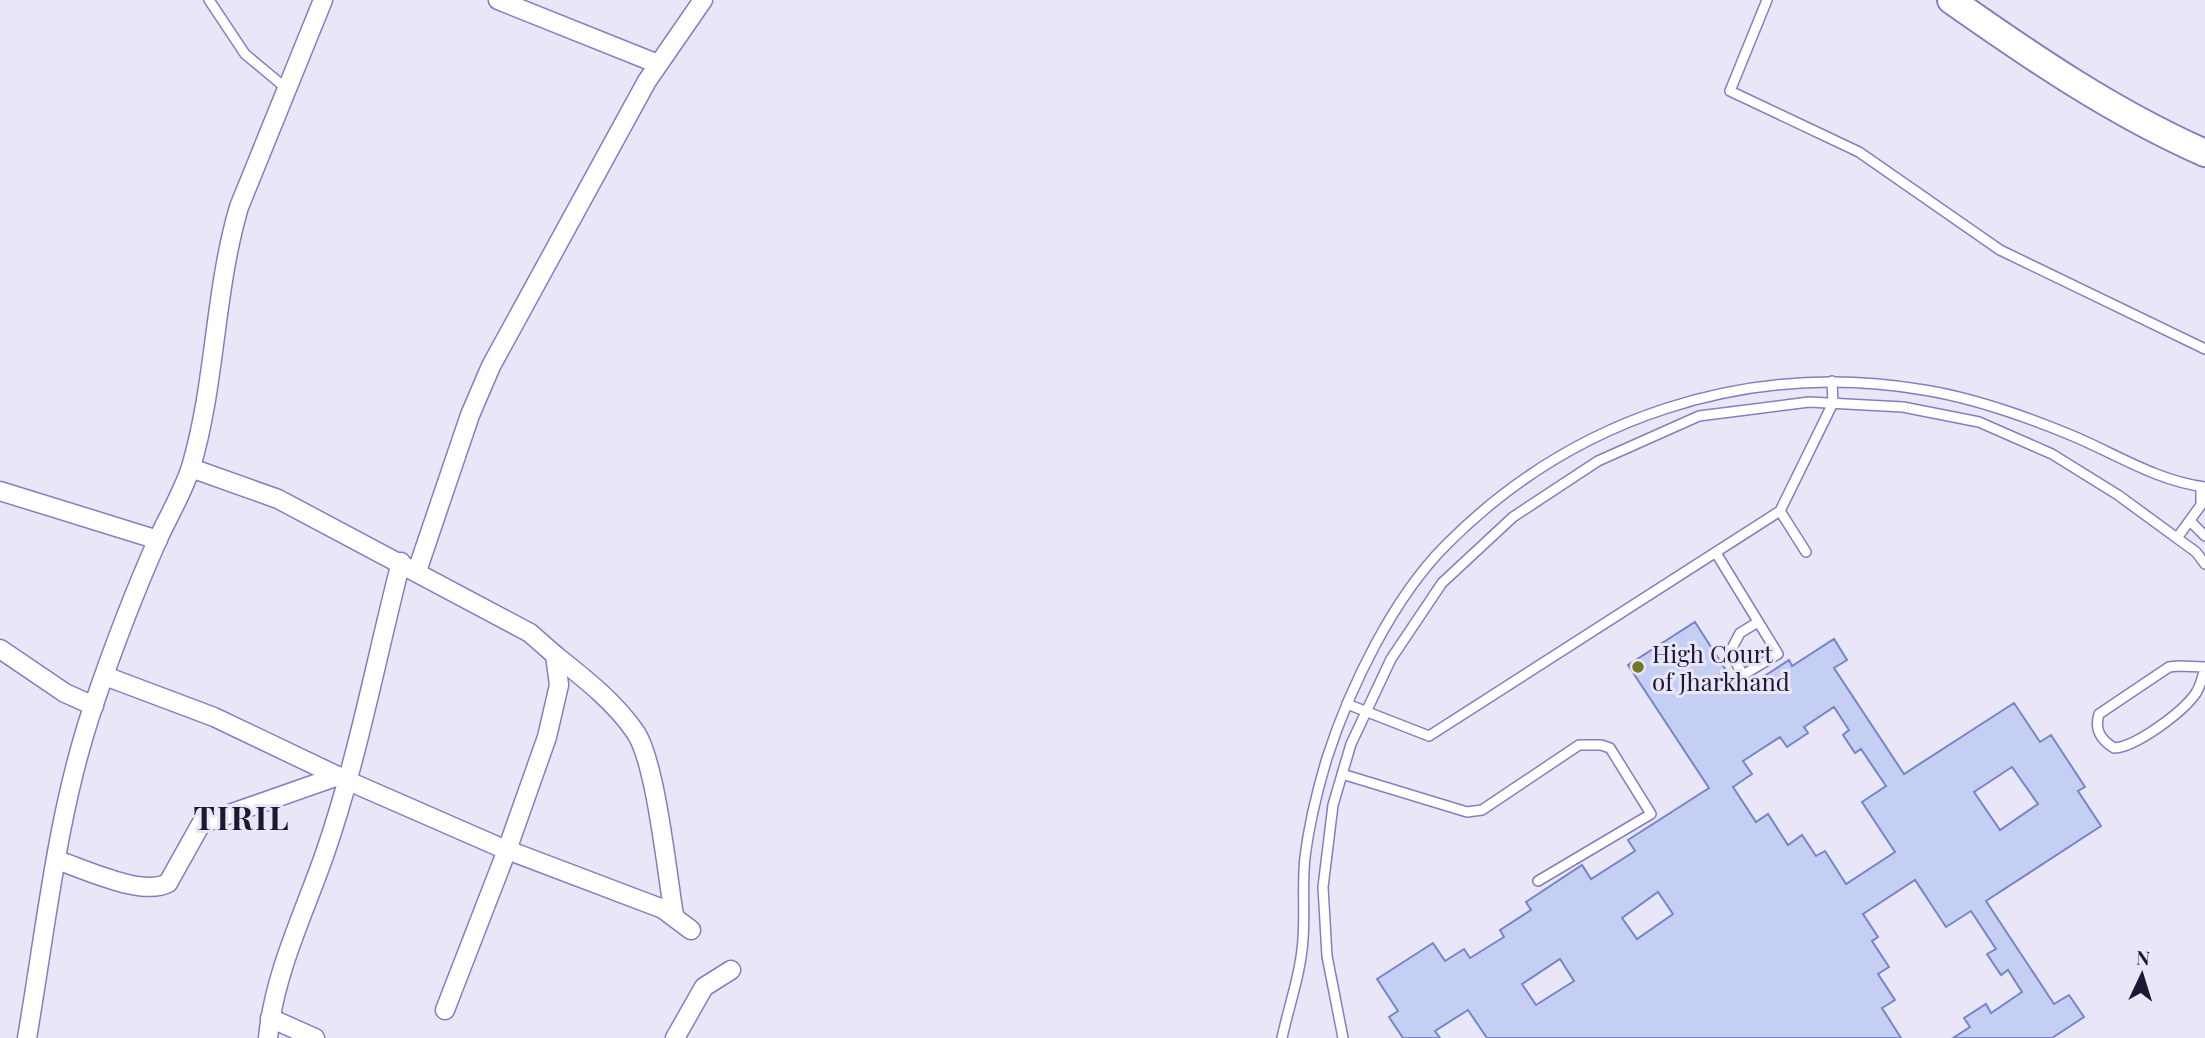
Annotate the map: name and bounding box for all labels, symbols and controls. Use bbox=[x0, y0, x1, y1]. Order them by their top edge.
place label: High Court of Jharkhand bbox=[1652, 637, 1790, 697]
marker: High Court of Jharkhand bbox=[1630, 659, 1646, 675]
district label: TIRIL bbox=[193, 795, 291, 838]
north arrow bbox=[2107, 940, 2177, 1010]
text: N bbox=[2136, 944, 2151, 971]

